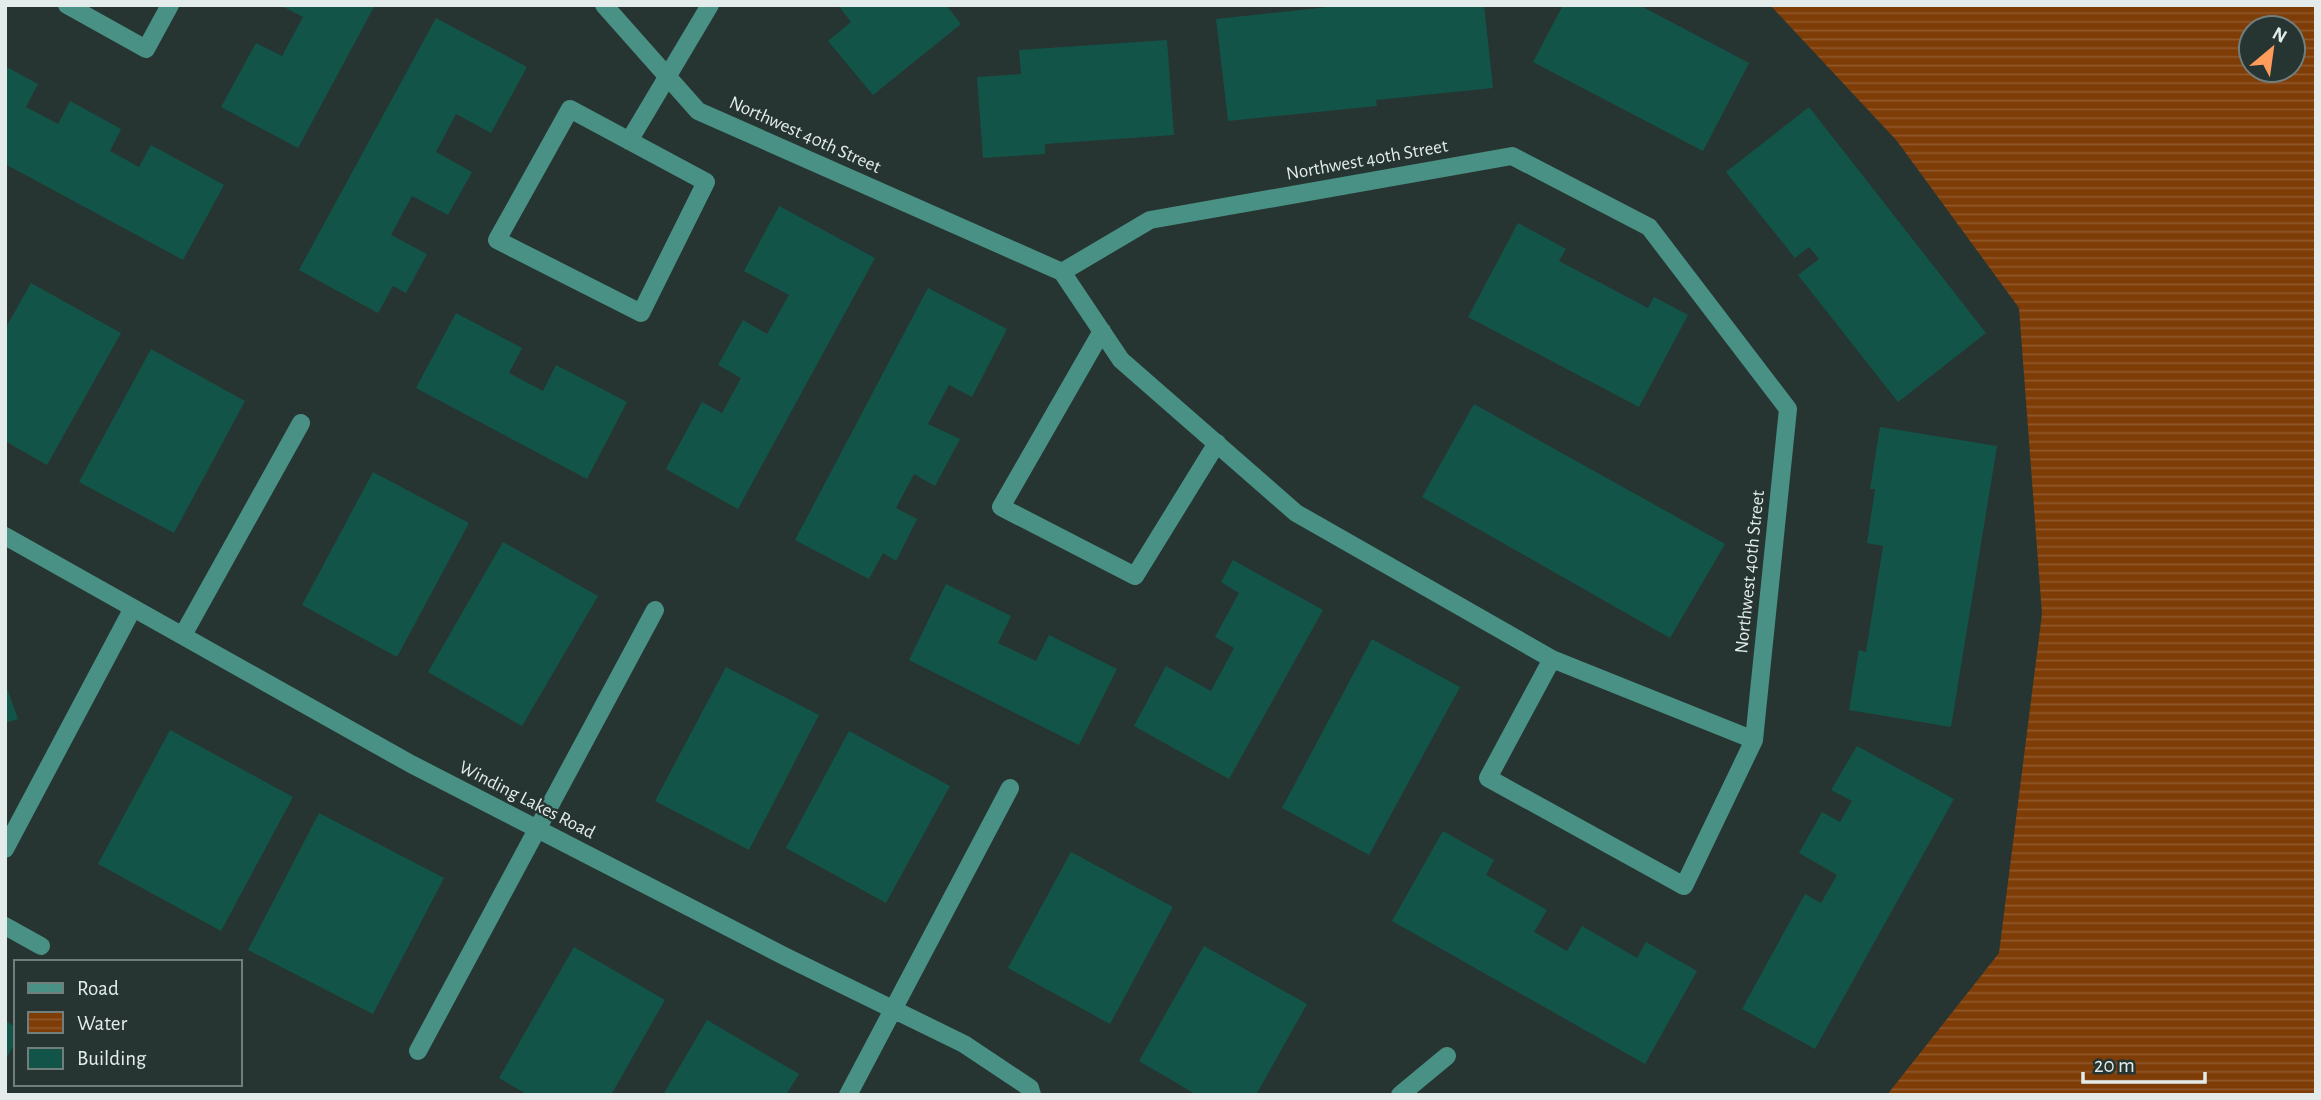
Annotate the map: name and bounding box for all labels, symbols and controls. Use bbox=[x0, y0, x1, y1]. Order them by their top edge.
north arrow bbox=[2237, 14, 2307, 84]
text: N bbox=[2269, 24, 2290, 47]
street label: Northwest 40th Street bbox=[726, 93, 884, 177]
street label: Northwest 40th Street bbox=[1285, 136, 1449, 184]
street label: Northwest 40th Street bbox=[1732, 489, 1768, 655]
street label: Winding Lakes Road bbox=[456, 758, 598, 843]
legend bbox=[14, 960, 242, 1086]
text: Road bbox=[77, 978, 119, 999]
text: Water bbox=[77, 1013, 127, 1034]
scale bar bbox=[2083, 1040, 2206, 1084]
text: Building bbox=[77, 1048, 147, 1069]
text: 20 m bbox=[2094, 1055, 2135, 1076]

